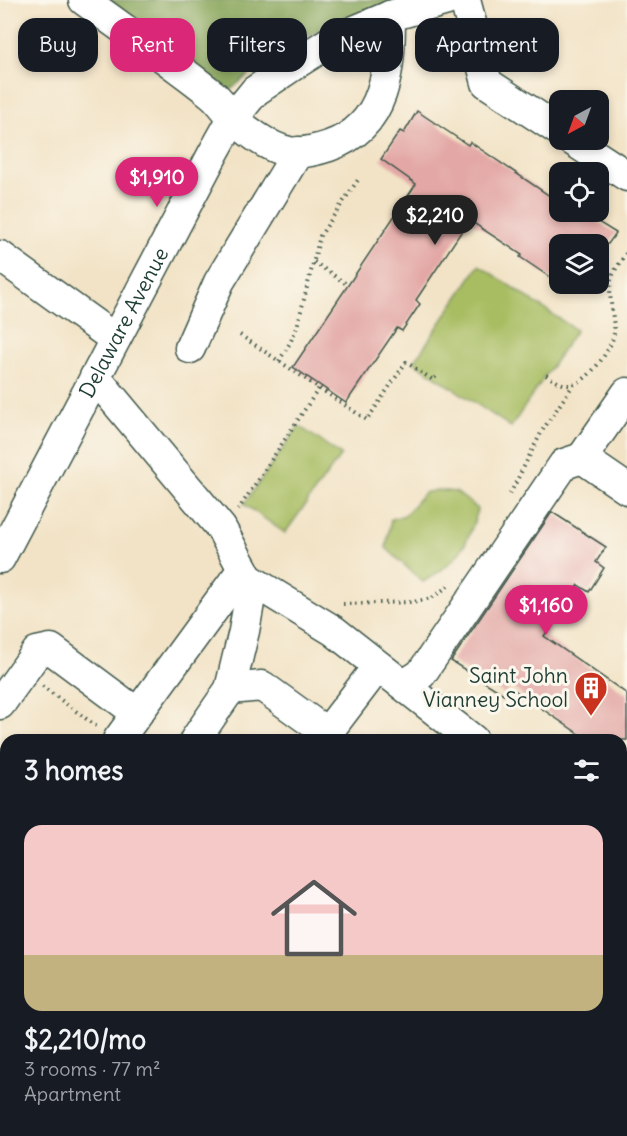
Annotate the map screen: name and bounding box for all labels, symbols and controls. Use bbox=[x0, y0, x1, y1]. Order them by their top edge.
chip: Buy bbox=[18, 18, 98, 72]
chip: Rent bbox=[110, 18, 195, 72]
chip: Filters bbox=[207, 18, 307, 72]
chip: New bbox=[319, 18, 403, 72]
chip: Apartment bbox=[415, 18, 559, 72]
north arrow bbox=[549, 90, 609, 150]
map controls bbox=[549, 90, 609, 294]
pin: $1,910 bbox=[108, 157, 206, 208]
button: locate bbox=[549, 162, 609, 222]
text: $1,910 bbox=[129, 164, 185, 189]
pin: $2,210 bbox=[386, 195, 484, 246]
text: $2,210 bbox=[406, 202, 464, 227]
button: layers bbox=[549, 234, 609, 294]
street label: Delaware Avenue bbox=[73, 243, 174, 402]
pin: $1,160 bbox=[497, 585, 595, 636]
text: $1,160 bbox=[519, 592, 573, 617]
place label: Saint John Vianney School bbox=[423, 662, 568, 713]
building icon: Saint John Vianney School bbox=[573, 670, 609, 717]
text: 3 homes bbox=[24, 754, 123, 787]
icon: filters bbox=[570, 754, 603, 787]
icon: home bbox=[260, 864, 368, 972]
text: $2,210/mo bbox=[24, 1023, 146, 1056]
text: 3 rooms · 77 m² bbox=[24, 1056, 161, 1081]
text: Apartment bbox=[24, 1081, 121, 1106]

